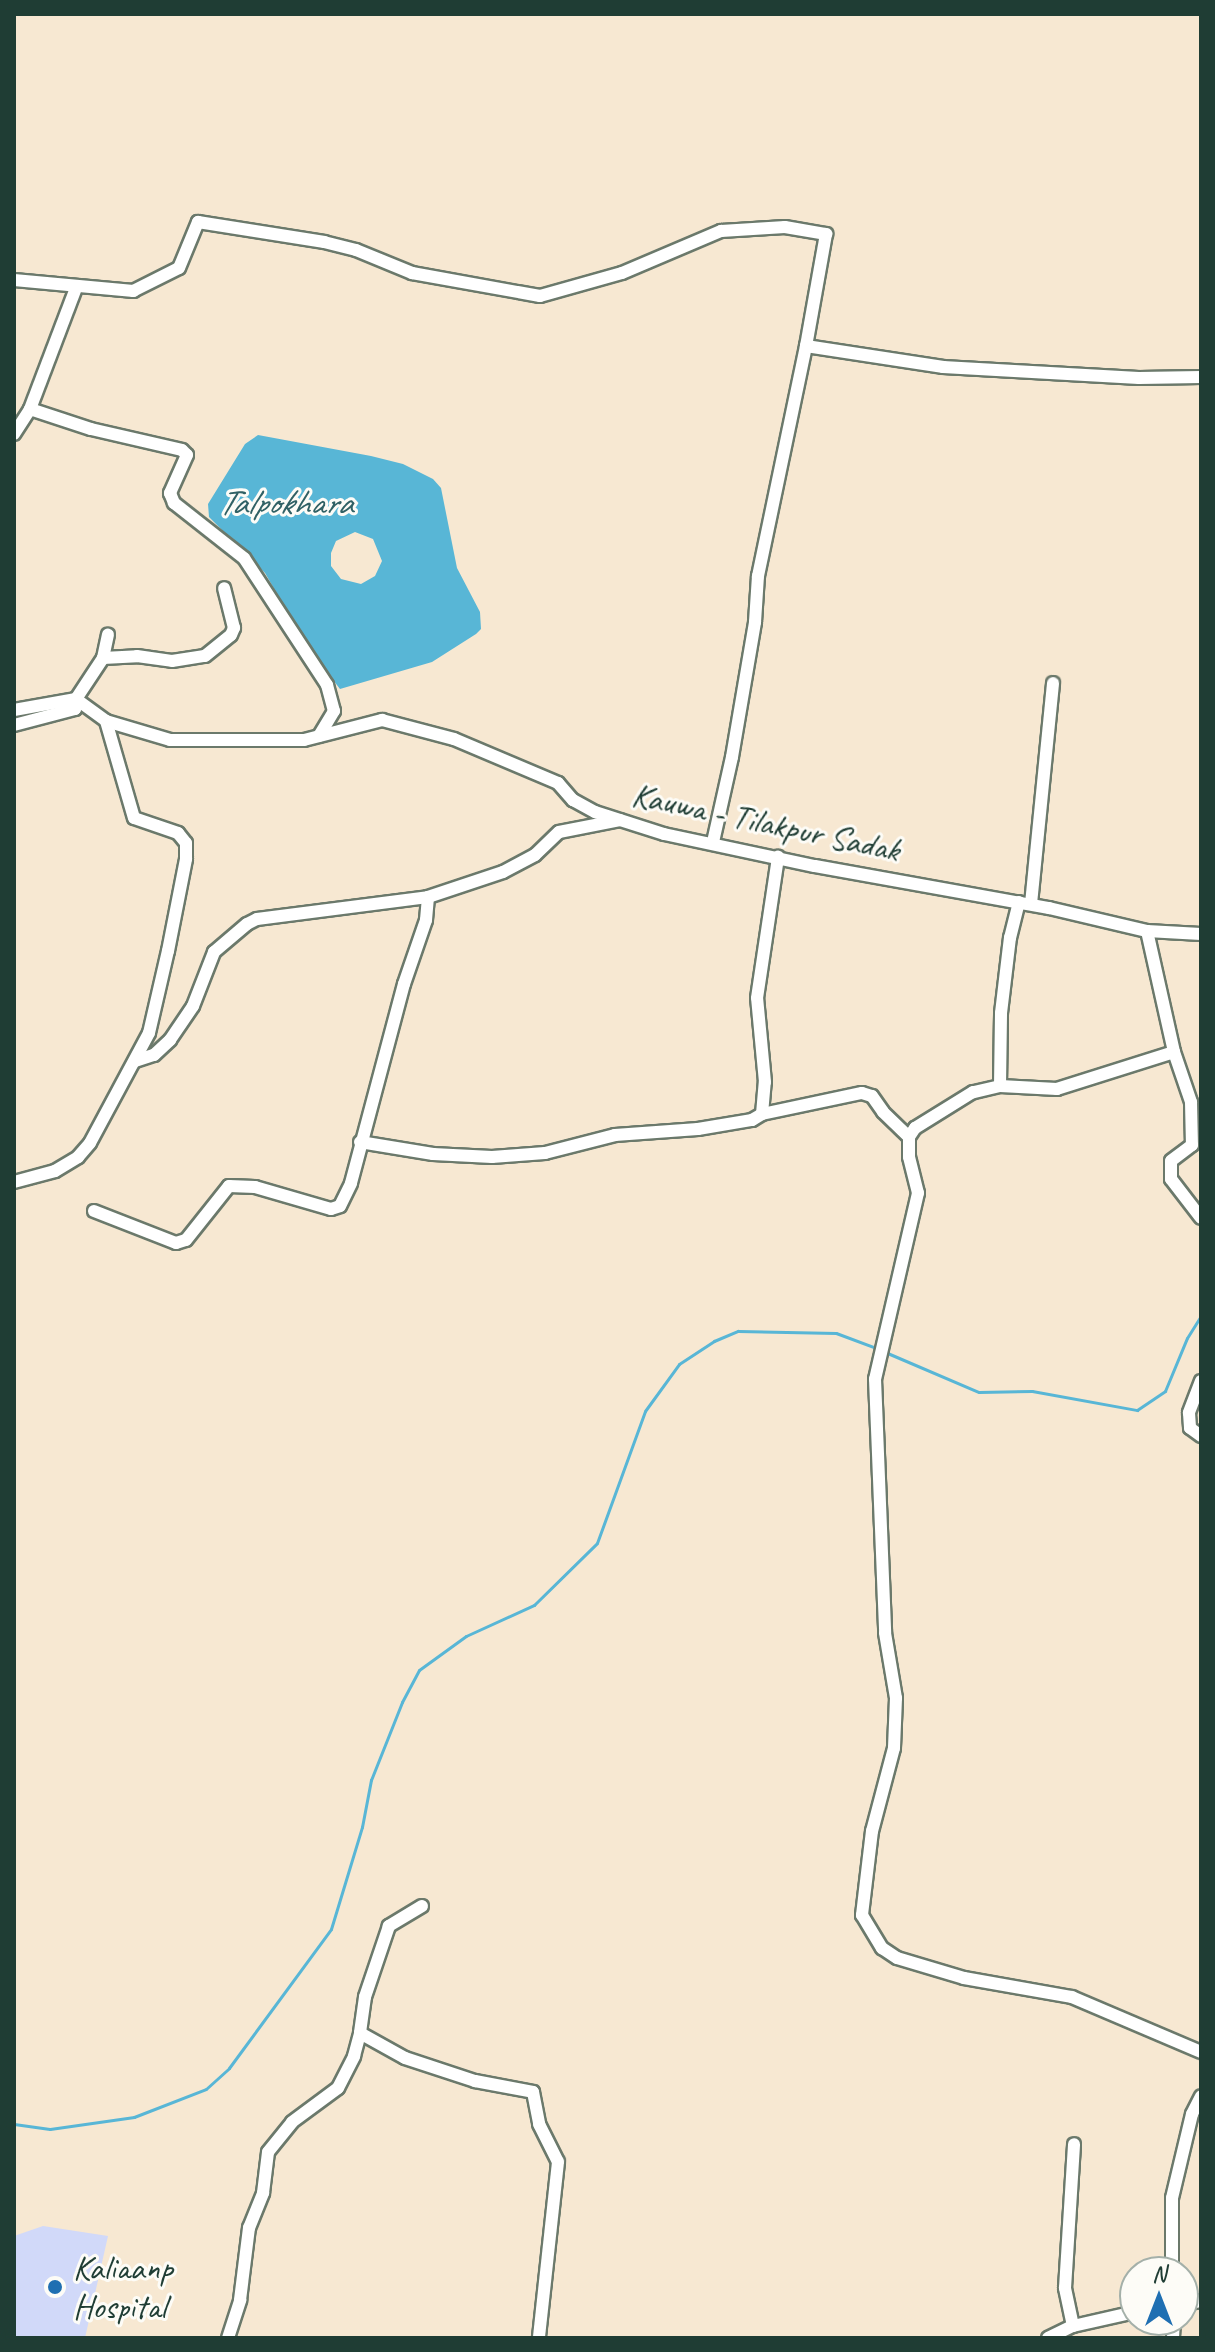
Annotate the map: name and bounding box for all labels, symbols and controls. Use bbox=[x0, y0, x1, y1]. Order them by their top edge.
water label: Talpokhara bbox=[218, 481, 352, 525]
street label: Kauwa - Tilakpur Sadak bbox=[629, 774, 903, 870]
place label: Kaliaanp Hospital bbox=[73, 2247, 172, 2326]
north arrow bbox=[1119, 2256, 1199, 2336]
text: N bbox=[1152, 2260, 1166, 2288]
marker: Kaliaanp Hospital bbox=[44, 2276, 66, 2298]

